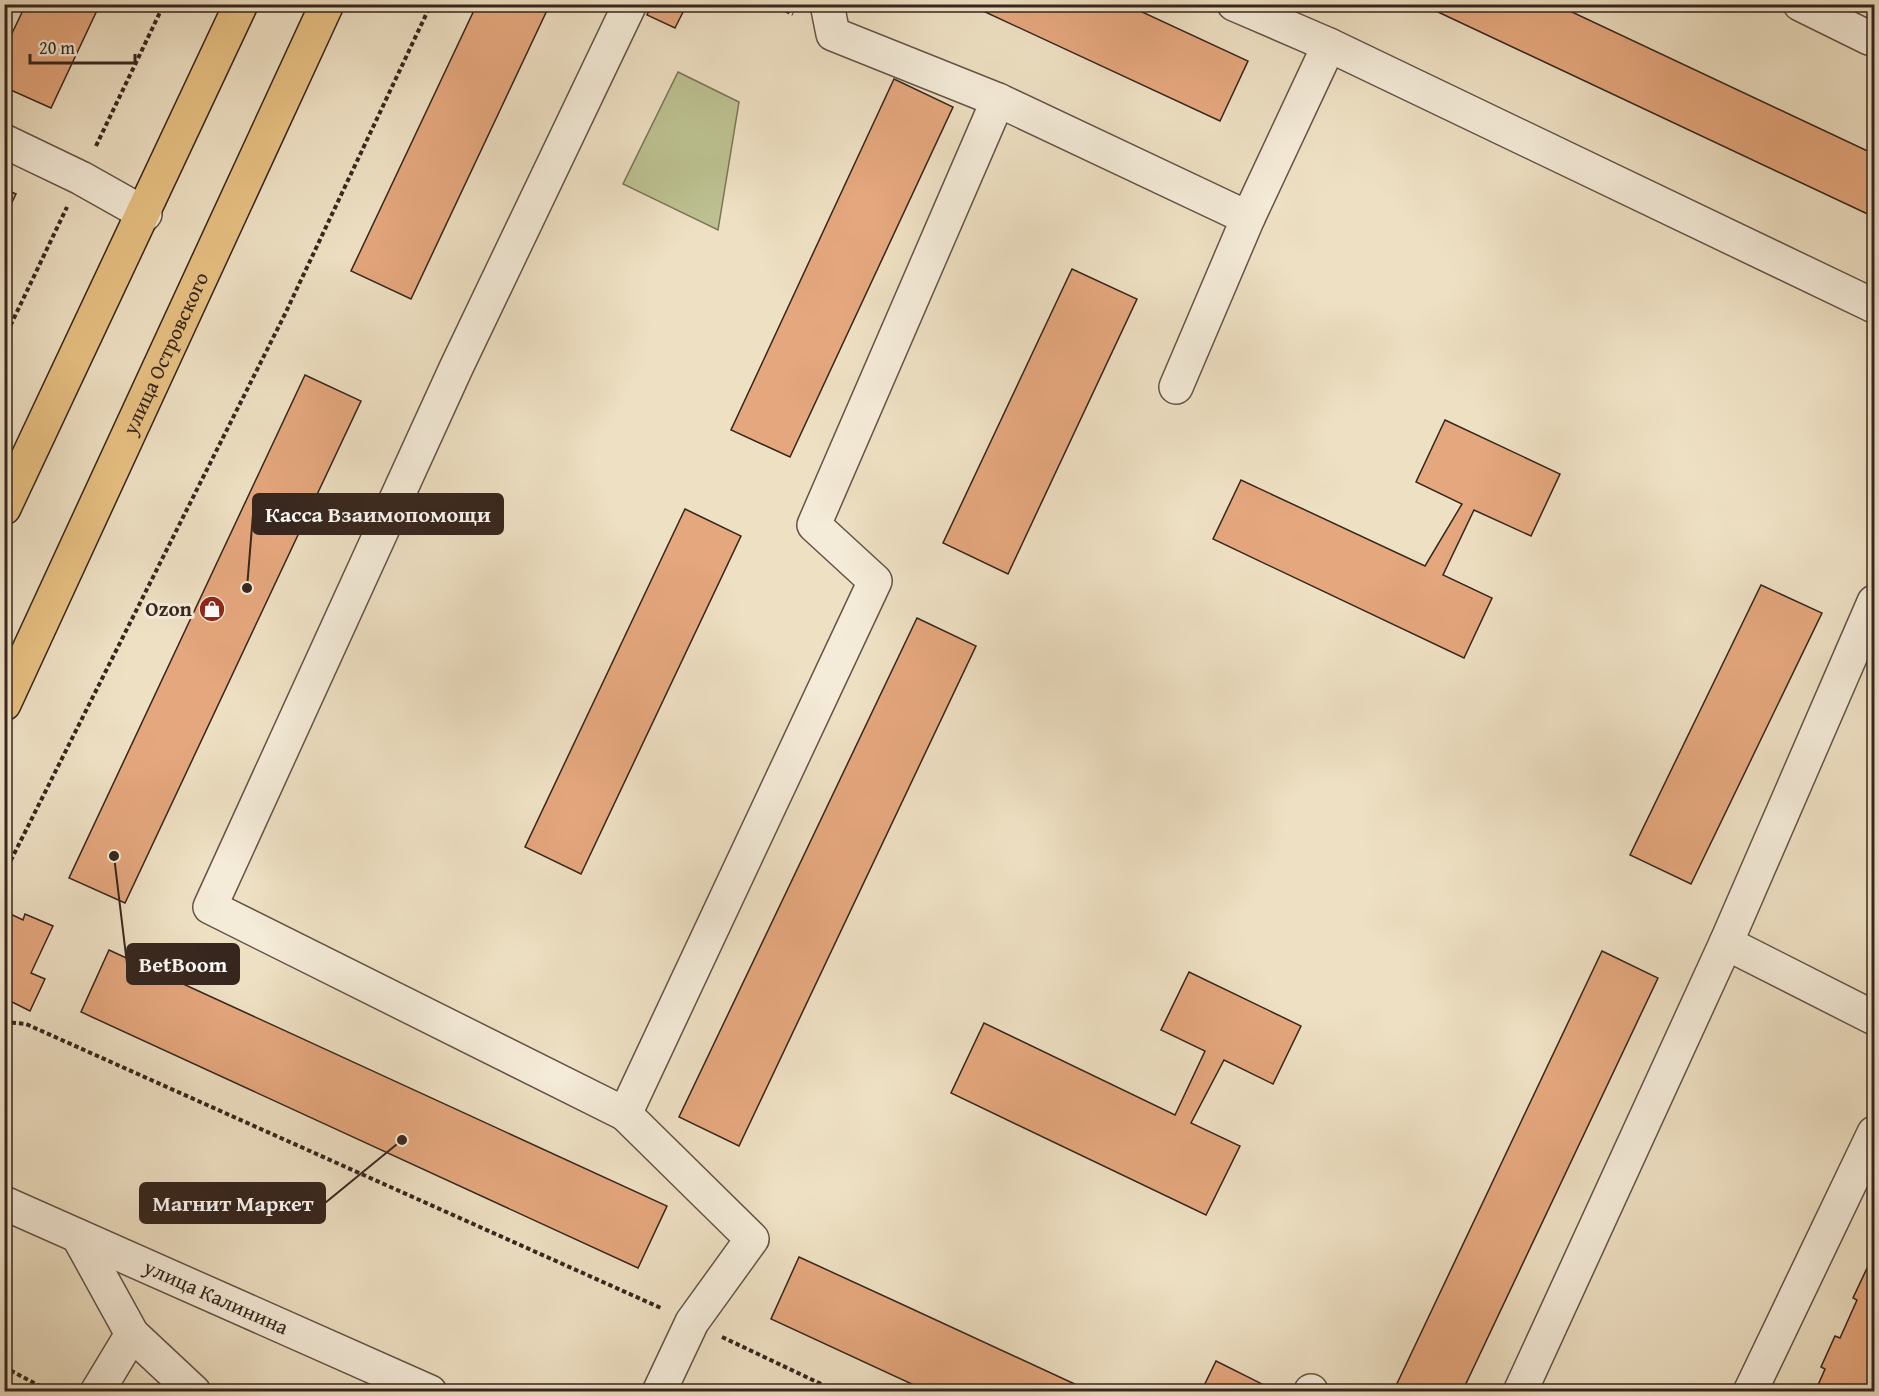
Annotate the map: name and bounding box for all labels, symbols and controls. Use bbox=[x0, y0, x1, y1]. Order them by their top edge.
scale bar bbox=[30, 27, 135, 65]
text: 20 m bbox=[39, 34, 75, 61]
street label: улица Островского bbox=[114, 267, 216, 441]
callout: Касса Взаимопомощи bbox=[253, 494, 503, 534]
text: Касса Взаимопомощи bbox=[265, 498, 491, 530]
place label: Ozon bbox=[145, 593, 193, 624]
shop icon: Ozon bbox=[197, 594, 227, 624]
callout: BetBoom bbox=[127, 944, 239, 984]
text: BetBoom bbox=[139, 948, 227, 980]
callout: Магнит Маркет bbox=[140, 1183, 325, 1223]
text: Магнит Маркет bbox=[153, 1187, 314, 1219]
street label: улица Калинина bbox=[138, 1251, 293, 1342]

